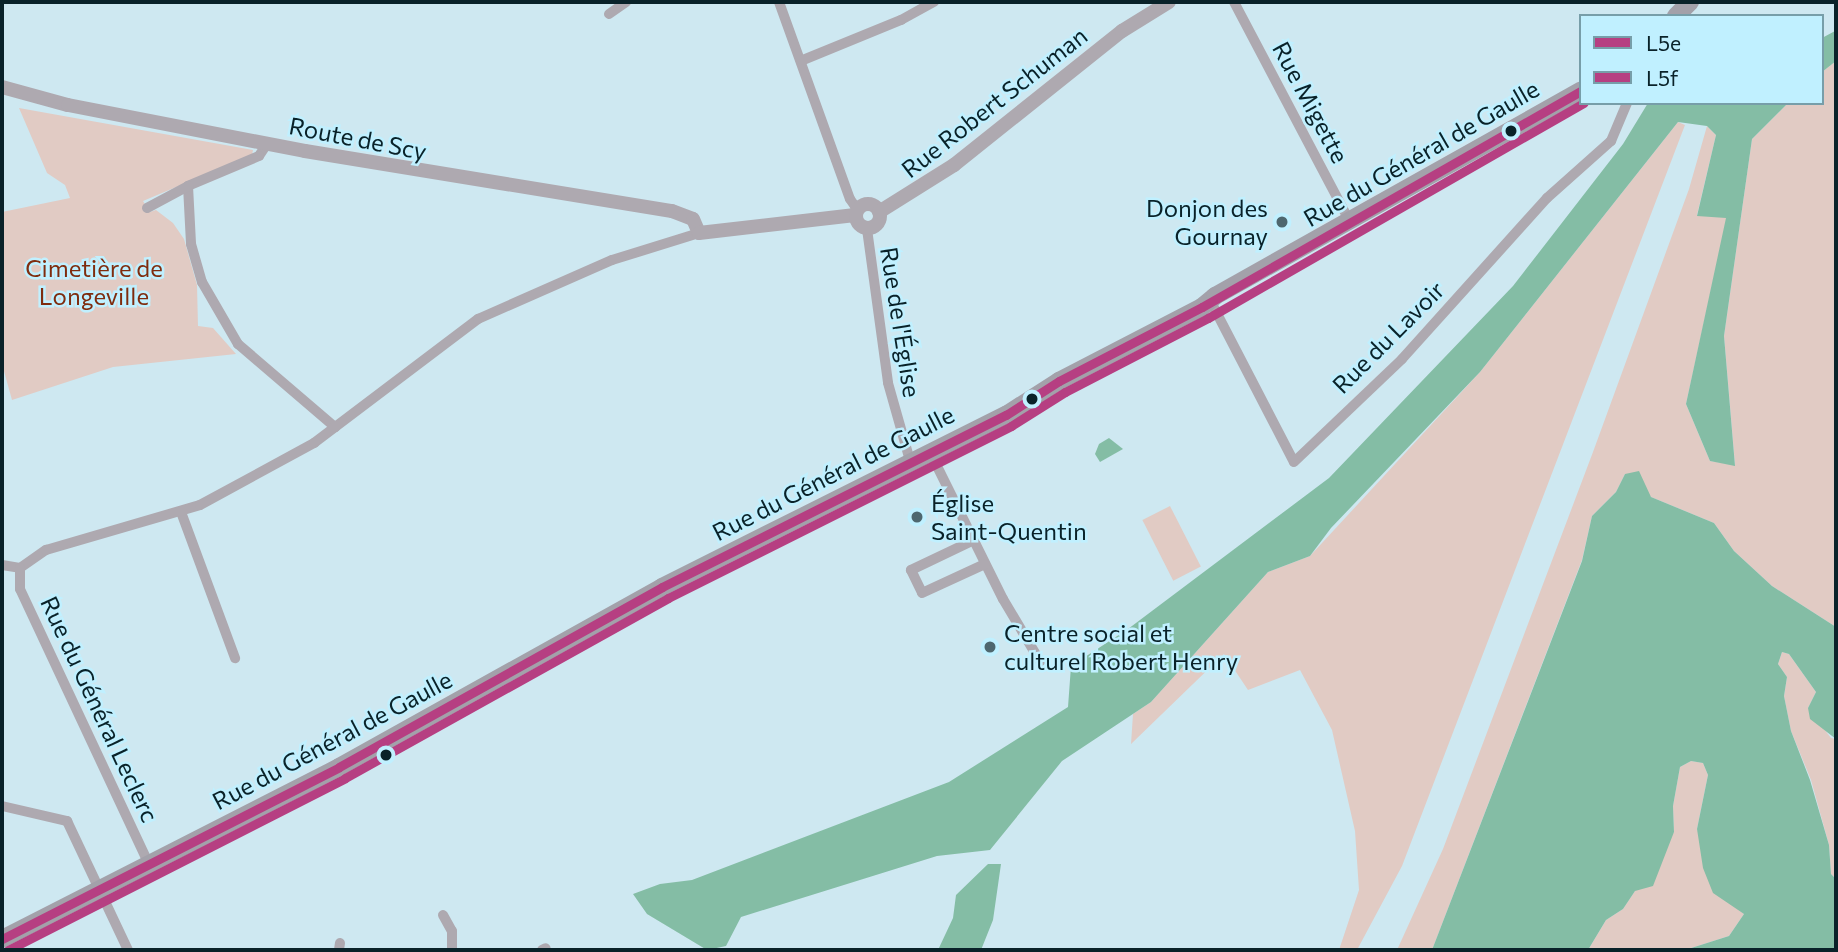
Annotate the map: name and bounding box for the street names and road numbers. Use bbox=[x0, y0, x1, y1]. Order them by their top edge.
street label: Rue Robert Schuman bbox=[896, 21, 1092, 183]
street label: Rue Migette bbox=[1267, 36, 1355, 168]
street label: Rue du Général de Gaulle bbox=[1298, 74, 1544, 232]
street label: Route de Scy bbox=[287, 111, 429, 165]
street label: Rue de l'Église bbox=[875, 245, 927, 399]
street label: Rue du Lavoir bbox=[1326, 275, 1450, 399]
street label: Rue du Général de Gaulle bbox=[707, 400, 959, 546]
street label: Rue du Général Leclerc bbox=[35, 592, 165, 826]
street label: Rue du Général de Gaulle bbox=[207, 665, 457, 815]

